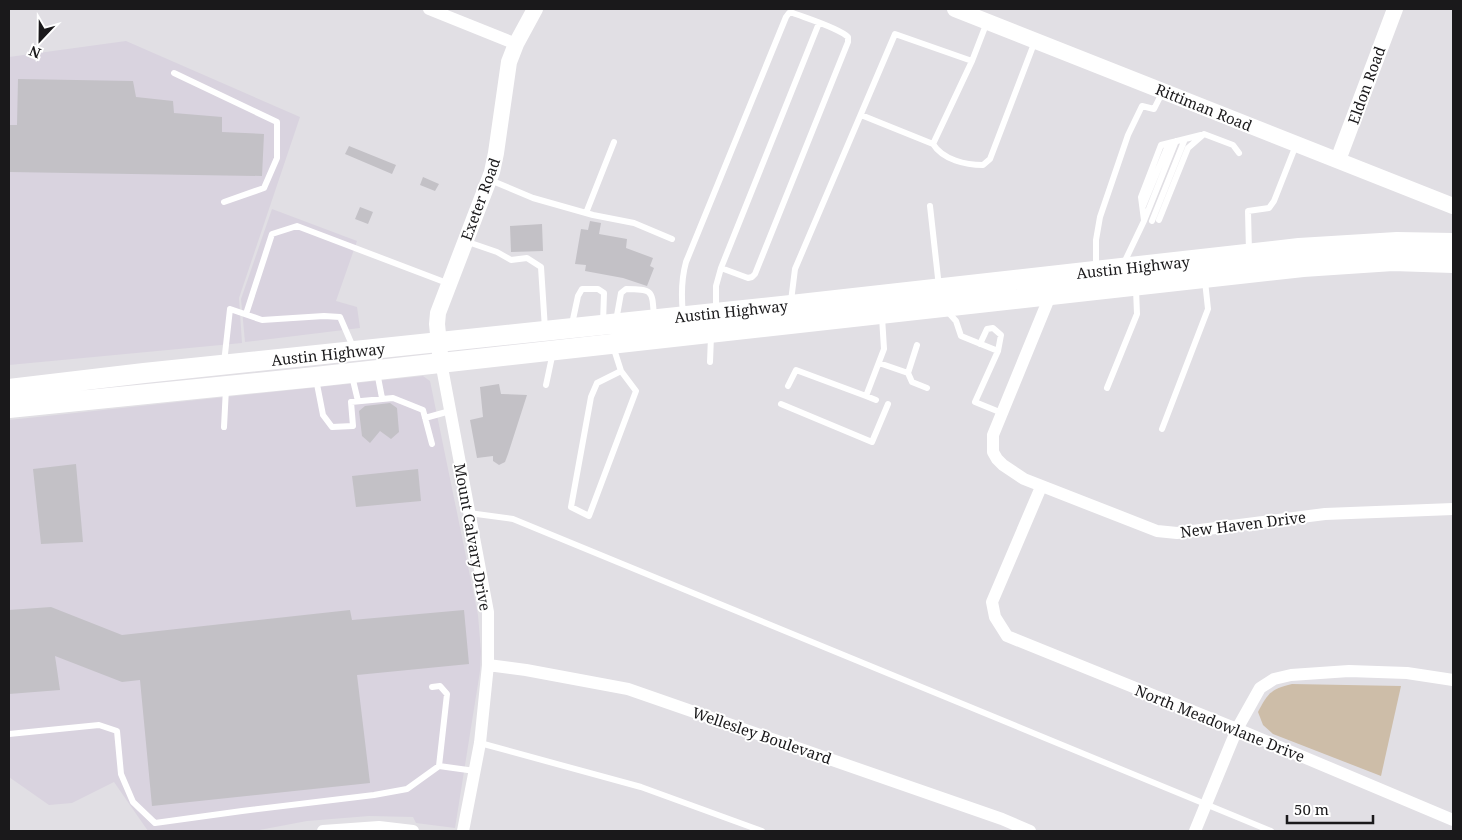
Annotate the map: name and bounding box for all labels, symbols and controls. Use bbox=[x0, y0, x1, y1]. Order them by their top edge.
north arrow bbox=[15, 15, 65, 65]
text: N bbox=[26, 42, 44, 63]
street label: Eldon Road bbox=[1343, 43, 1389, 127]
street label: Rittiman Road bbox=[1153, 79, 1255, 135]
street label: Exeter Road bbox=[456, 155, 504, 243]
street label: Austin Highway bbox=[1075, 251, 1191, 283]
street label: Austin Highway bbox=[673, 295, 789, 327]
street label: Austin Highway bbox=[270, 338, 386, 370]
street label: Mount Calvary Drive bbox=[450, 462, 496, 612]
street label: New Haven Drive bbox=[1179, 506, 1307, 542]
street label: North Meadowlane Drive bbox=[1132, 680, 1308, 766]
street label: Wellesley Boulevard bbox=[690, 702, 834, 768]
scale bar bbox=[1287, 792, 1373, 824]
text: 50 m bbox=[1294, 799, 1329, 819]

